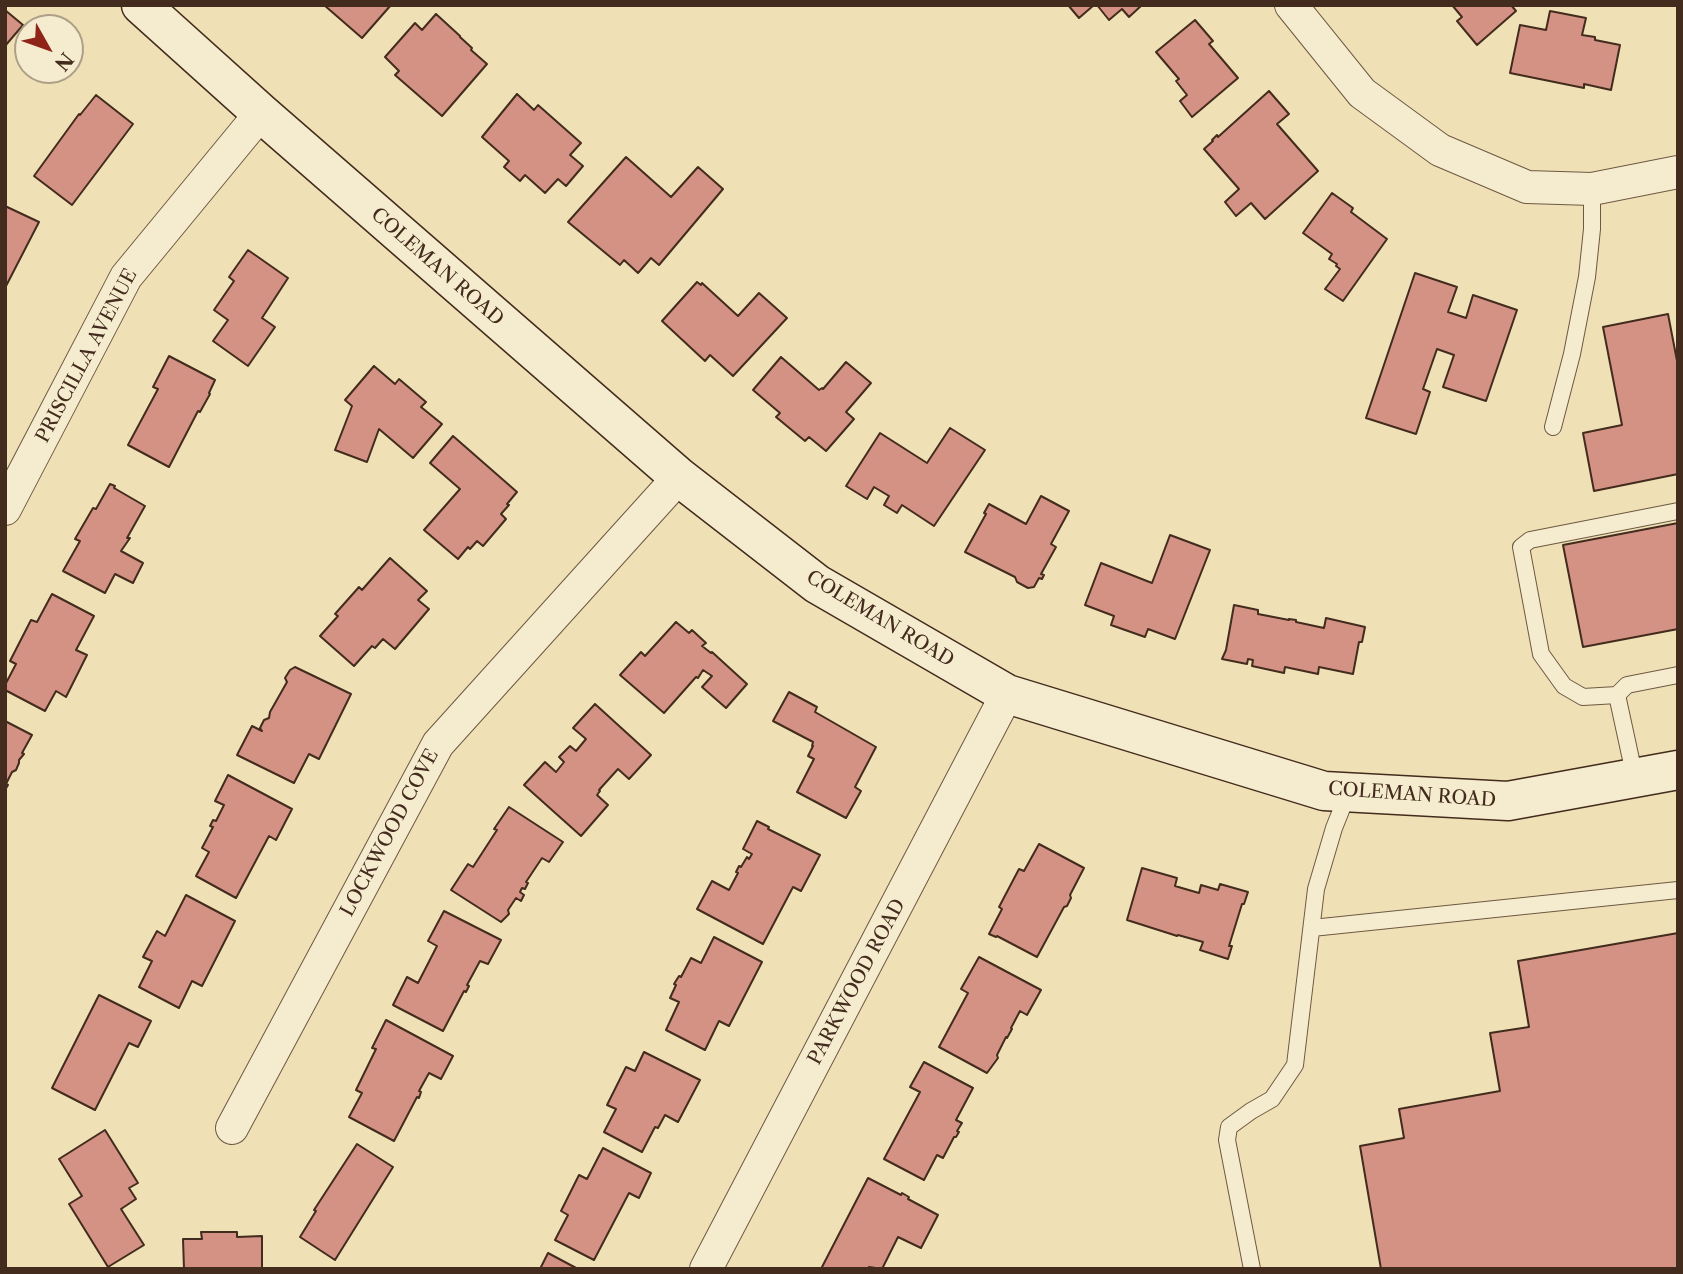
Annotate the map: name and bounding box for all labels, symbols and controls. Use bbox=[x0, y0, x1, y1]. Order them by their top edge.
north arrow bbox=[14, 14, 84, 84]
text: N bbox=[50, 48, 78, 75]
street label: COLEMAN ROAD bbox=[366, 203, 508, 331]
street label: PRISCILLA AVENUE bbox=[32, 265, 142, 447]
street label: COLEMAN ROAD bbox=[802, 566, 958, 672]
street label: LOCKWOOD COVE bbox=[336, 745, 444, 921]
street label: COLEMAN ROAD bbox=[1327, 778, 1497, 812]
street label: PARKWOOD ROAD bbox=[804, 895, 910, 1069]

